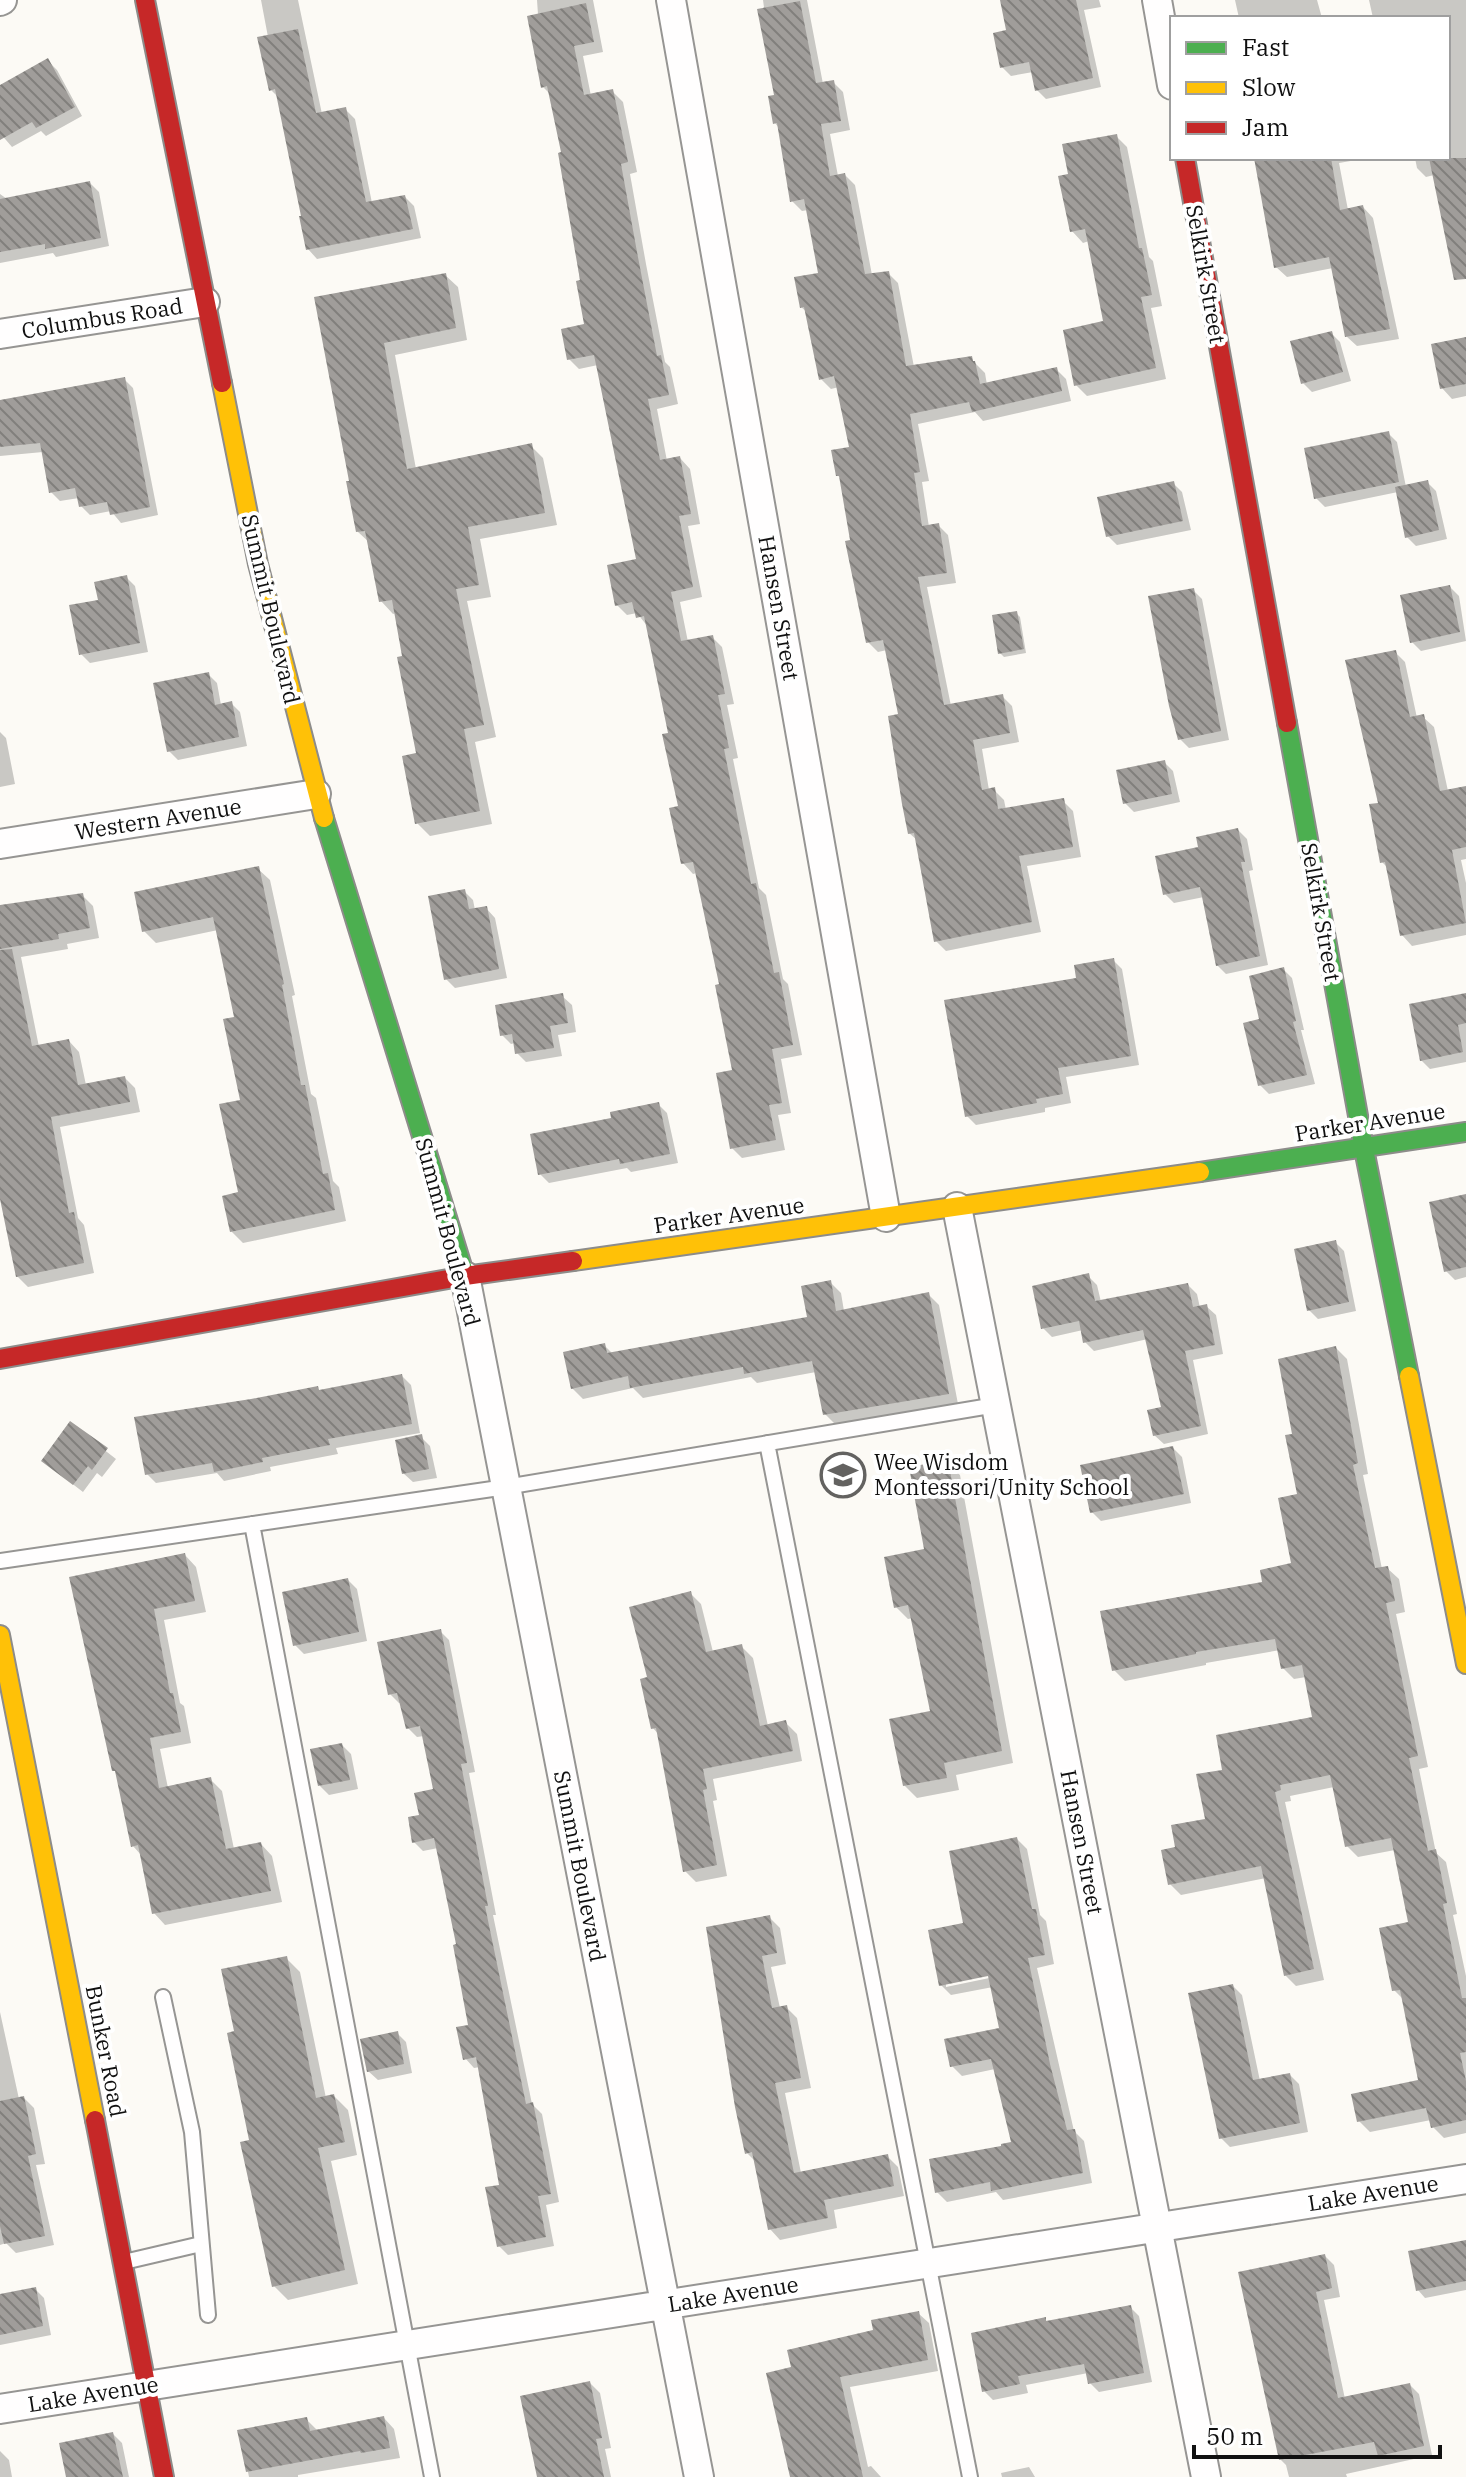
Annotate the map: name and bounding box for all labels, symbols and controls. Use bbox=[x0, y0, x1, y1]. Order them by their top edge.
legend bbox=[1170, 16, 1450, 160]
text: Fast bbox=[1242, 31, 1289, 63]
text: Slow bbox=[1242, 71, 1296, 103]
text: Jam bbox=[1242, 111, 1289, 143]
street label: Selkirk Street bbox=[1180, 202, 1233, 346]
street label: Columbus Road bbox=[19, 290, 185, 345]
street label: Summit Boulevard bbox=[236, 511, 307, 707]
street label: Hansen Street bbox=[752, 533, 807, 683]
street label: Western Avenue bbox=[72, 791, 243, 846]
street label: Selkirk Street bbox=[1295, 840, 1348, 984]
street label: Parker Avenue bbox=[1293, 1095, 1447, 1148]
street label: Summit Boulevard bbox=[409, 1134, 488, 1329]
street label: Parker Avenue bbox=[652, 1190, 806, 1239]
place label: Wee Wisdom Montessori/Unity School bbox=[874, 1447, 1129, 1501]
school or university icon: Wee Wisdom Montessori/Unity School bbox=[819, 1451, 867, 1499]
street label: Hansen Street bbox=[1054, 1767, 1111, 1917]
street label: Summit Boulevard bbox=[548, 1768, 613, 1964]
street label: Bunker Road bbox=[79, 1982, 133, 2119]
street label: Lake Avenue bbox=[1306, 2168, 1440, 2217]
street label: Lake Avenue bbox=[666, 2269, 800, 2318]
street label: Lake Avenue bbox=[26, 2369, 160, 2418]
scale bar bbox=[1194, 2409, 1440, 2459]
text: 50 m bbox=[1206, 2420, 1263, 2452]

